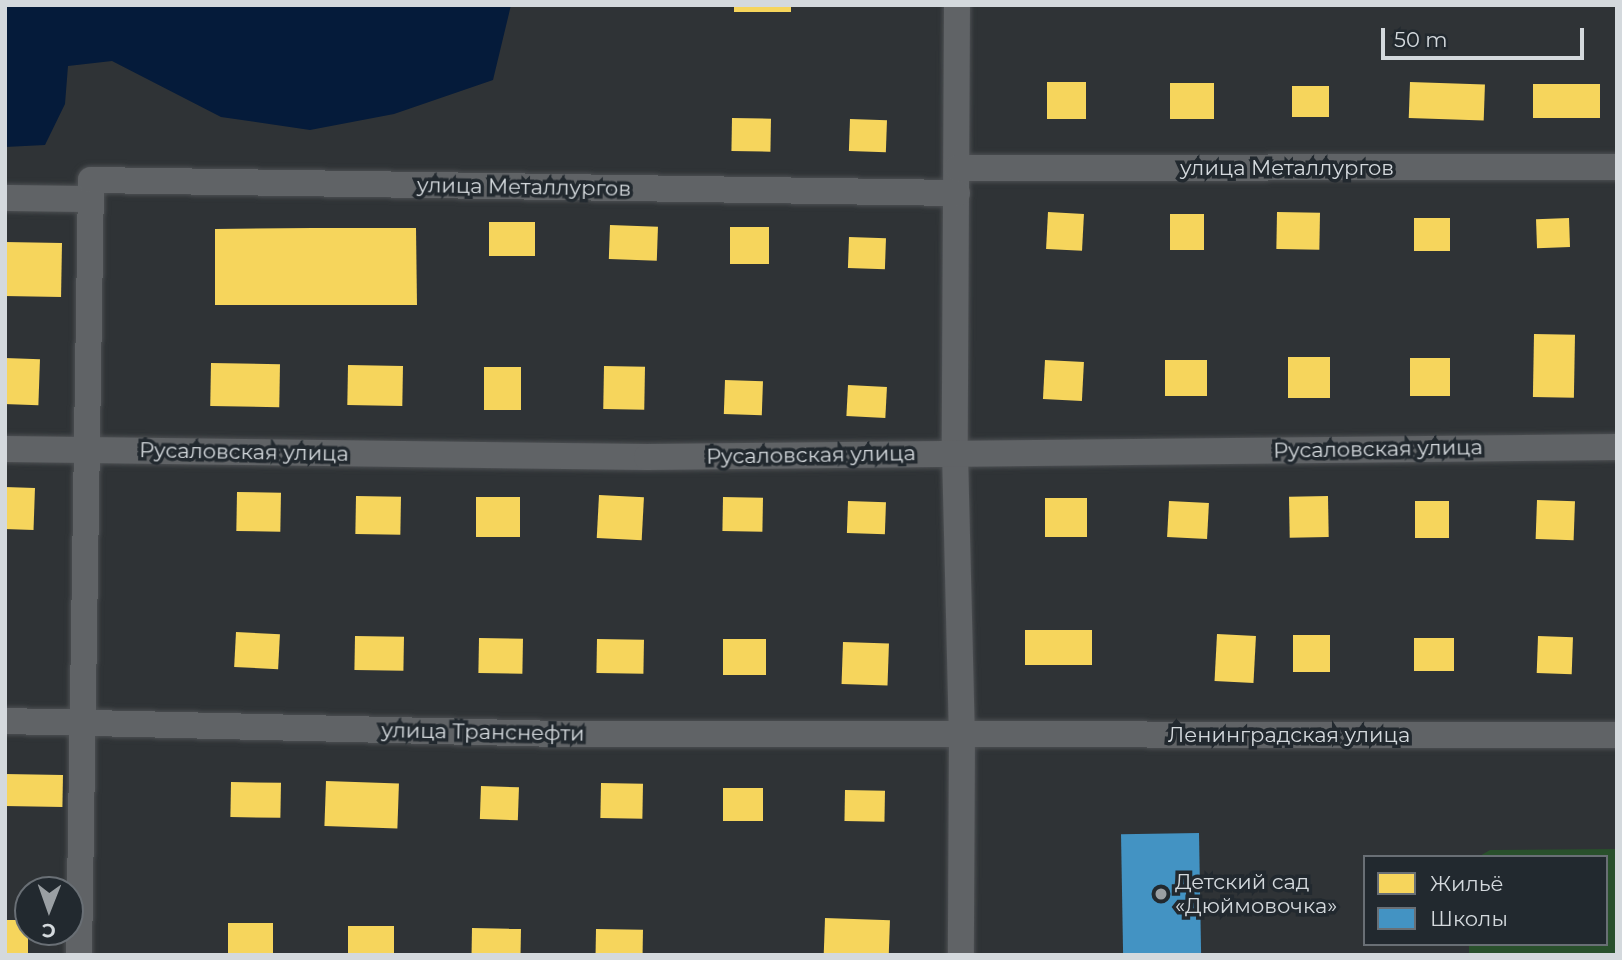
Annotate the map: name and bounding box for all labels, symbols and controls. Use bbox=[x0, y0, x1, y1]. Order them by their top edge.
scale bar bbox=[1384, 14, 1587, 58]
text: 50 m bbox=[1394, 27, 1448, 52]
street label: улица Металлургов bbox=[1180, 155, 1394, 181]
street label: улица Металлургов bbox=[417, 173, 631, 201]
street label: Русаловская улица bbox=[1273, 435, 1483, 463]
street label: Русаловская улица bbox=[139, 438, 349, 466]
street label: Русаловская улица bbox=[706, 441, 916, 469]
street label: улица Транснефти bbox=[381, 718, 585, 746]
street label: Ленинградская улица bbox=[1168, 722, 1410, 748]
legend bbox=[1363, 855, 1608, 946]
place label: Детский сад «Дюймовочка» bbox=[1175, 869, 1337, 919]
text: Жильё bbox=[1430, 871, 1504, 896]
north arrow bbox=[14, 876, 84, 946]
marker: Детский сад «Дюймовочка» bbox=[1153, 886, 1169, 902]
text: Школы bbox=[1430, 906, 1508, 931]
text: С bbox=[42, 919, 56, 942]

